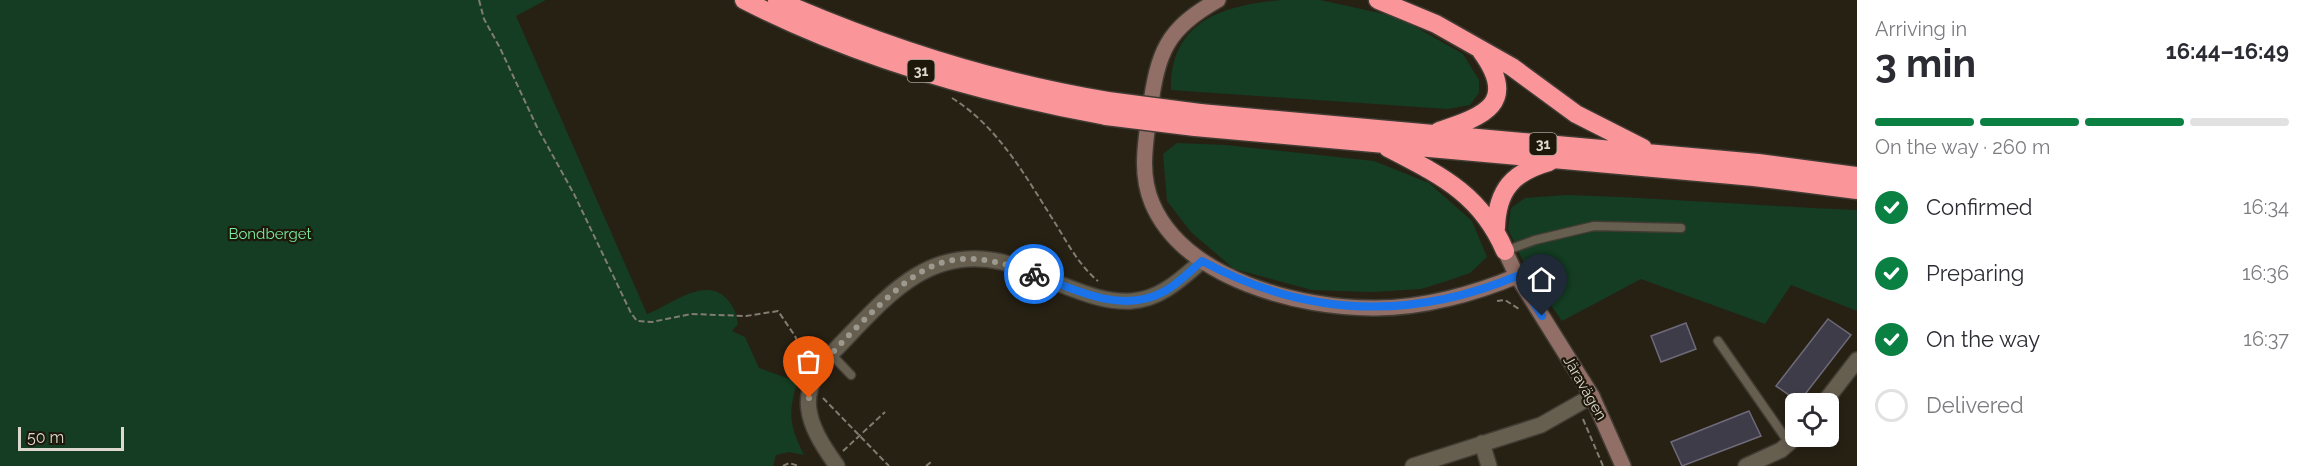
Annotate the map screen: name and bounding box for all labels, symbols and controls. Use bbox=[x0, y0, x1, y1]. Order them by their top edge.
text: Arriving in bbox=[1875, 17, 1967, 41]
text: 16:44–16:49 bbox=[2166, 38, 2289, 64]
text: 3 min bbox=[1875, 40, 1976, 86]
road number: 31 bbox=[908, 60, 934, 82]
road number: 31 bbox=[1530, 133, 1556, 155]
text: On the way · 260 m bbox=[1875, 135, 2050, 159]
icon: check bbox=[1875, 191, 1908, 224]
text: Confirmed bbox=[1926, 194, 2033, 220]
text: 16:34 bbox=[2243, 195, 2289, 219]
park label: Bondberget bbox=[228, 225, 312, 243]
courier bbox=[1004, 244, 1064, 304]
pin bbox=[1516, 254, 1567, 316]
icon: check bbox=[1875, 257, 1908, 290]
icon: bike bbox=[1018, 258, 1051, 291]
text: Preparing bbox=[1926, 260, 2024, 286]
text: 16:36 bbox=[2242, 261, 2289, 285]
icon: home bbox=[1525, 263, 1558, 296]
icon: check bbox=[1875, 323, 1908, 356]
text: On the way bbox=[1926, 326, 2040, 352]
text: 16:37 bbox=[2243, 327, 2289, 351]
pin bbox=[783, 336, 834, 398]
icon: bag bbox=[792, 345, 825, 378]
street label: Järavägen bbox=[1559, 353, 1611, 423]
text: Delivered bbox=[1926, 392, 2024, 418]
map controls bbox=[1785, 393, 1839, 447]
button: locate bbox=[1785, 393, 1839, 447]
scale bar bbox=[18, 424, 124, 452]
text: 50 m bbox=[27, 428, 64, 447]

